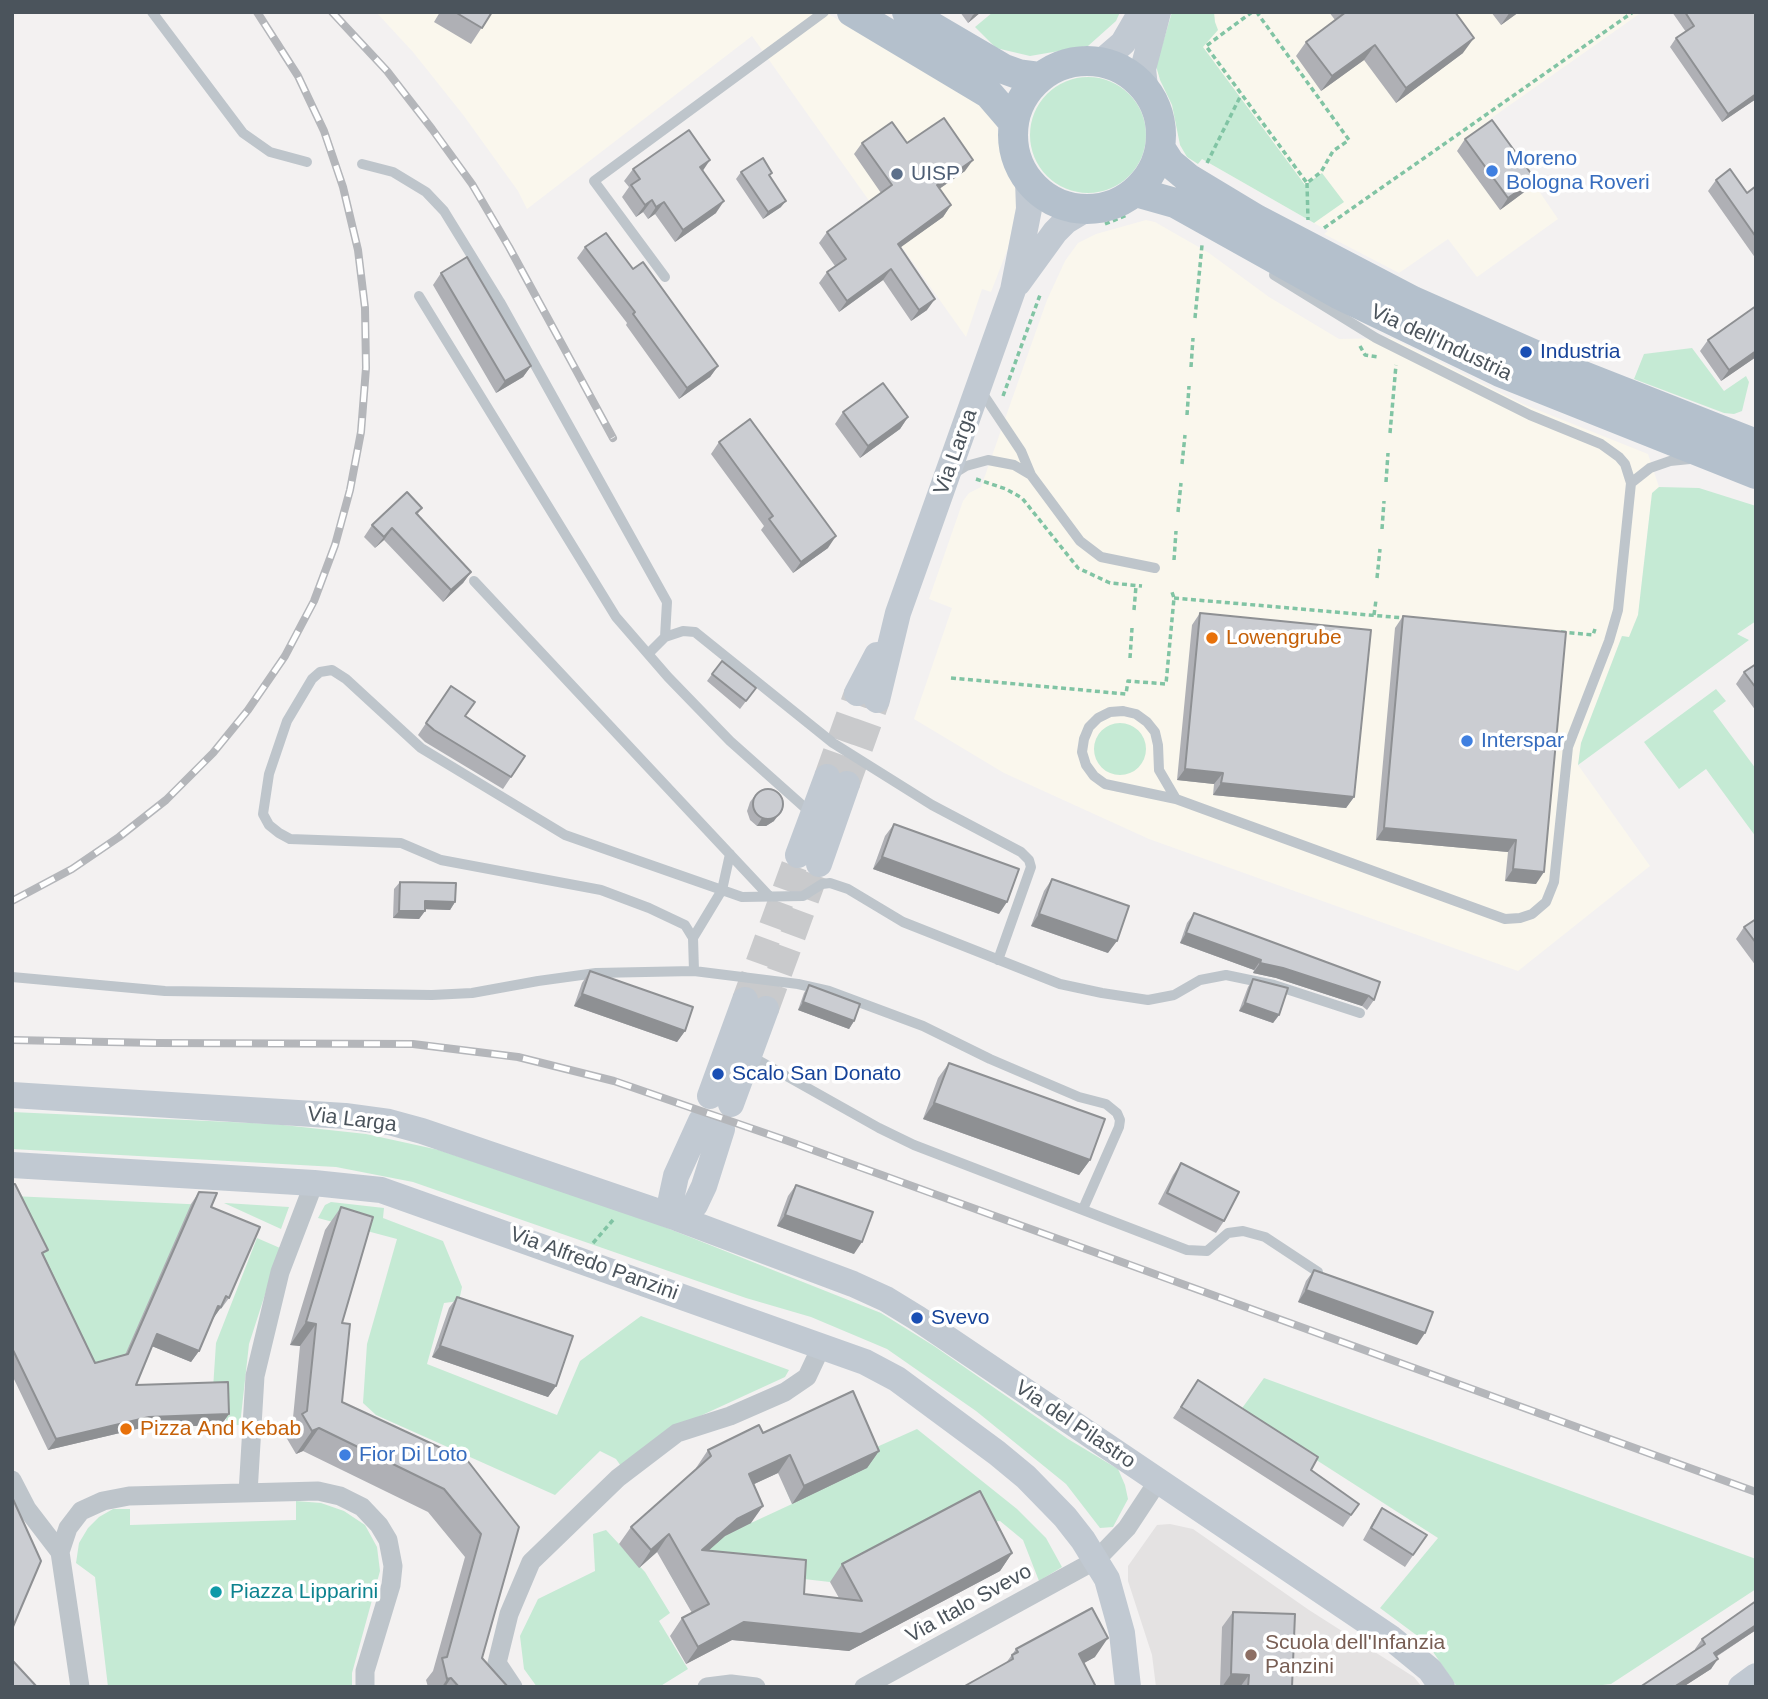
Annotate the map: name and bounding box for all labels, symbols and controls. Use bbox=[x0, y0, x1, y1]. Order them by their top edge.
place label: Moreno Bologna Roveri bbox=[1506, 146, 1650, 196]
place label: UISP bbox=[911, 161, 960, 187]
marker: Moreno Bologna Roveri bbox=[1484, 163, 1500, 179]
marker: UISP bbox=[889, 166, 905, 182]
street label: Via dell'Industria bbox=[1366, 299, 1516, 387]
place label: Industria bbox=[1540, 339, 1621, 365]
marker: Industria bbox=[1518, 344, 1534, 360]
street label: Via Larga bbox=[929, 406, 983, 498]
place label: Lowengrube bbox=[1226, 625, 1342, 651]
marker: Lowengrube bbox=[1204, 630, 1220, 646]
place label: Interspar bbox=[1481, 728, 1564, 754]
marker: Interspar bbox=[1459, 733, 1475, 749]
place label: Scalo San Donato bbox=[732, 1061, 901, 1087]
marker: Scalo San Donato bbox=[710, 1066, 726, 1082]
street label: Via Larga bbox=[306, 1102, 398, 1138]
street label: Via Alfredo Panzini bbox=[507, 1222, 681, 1306]
place label: Svevo bbox=[931, 1305, 989, 1331]
marker: Svevo bbox=[909, 1310, 925, 1326]
street label: Via del Pilastro bbox=[1010, 1375, 1140, 1475]
place label: Pizza And Kebab bbox=[140, 1416, 301, 1442]
marker: Pizza And Kebab bbox=[118, 1421, 134, 1437]
place label: Fior Di Loto bbox=[359, 1442, 468, 1468]
marker: Fior Di Loto bbox=[337, 1447, 353, 1463]
street label: Via Italo Svevo bbox=[902, 1559, 1036, 1649]
place label: Piazza Lipparini bbox=[230, 1579, 378, 1605]
marker: Piazza Lipparini bbox=[208, 1584, 224, 1600]
place label: Scuola dell'Infanzia Panzini bbox=[1265, 1630, 1445, 1680]
marker: Scuola dell'Infanzia Panzini bbox=[1243, 1647, 1259, 1663]

